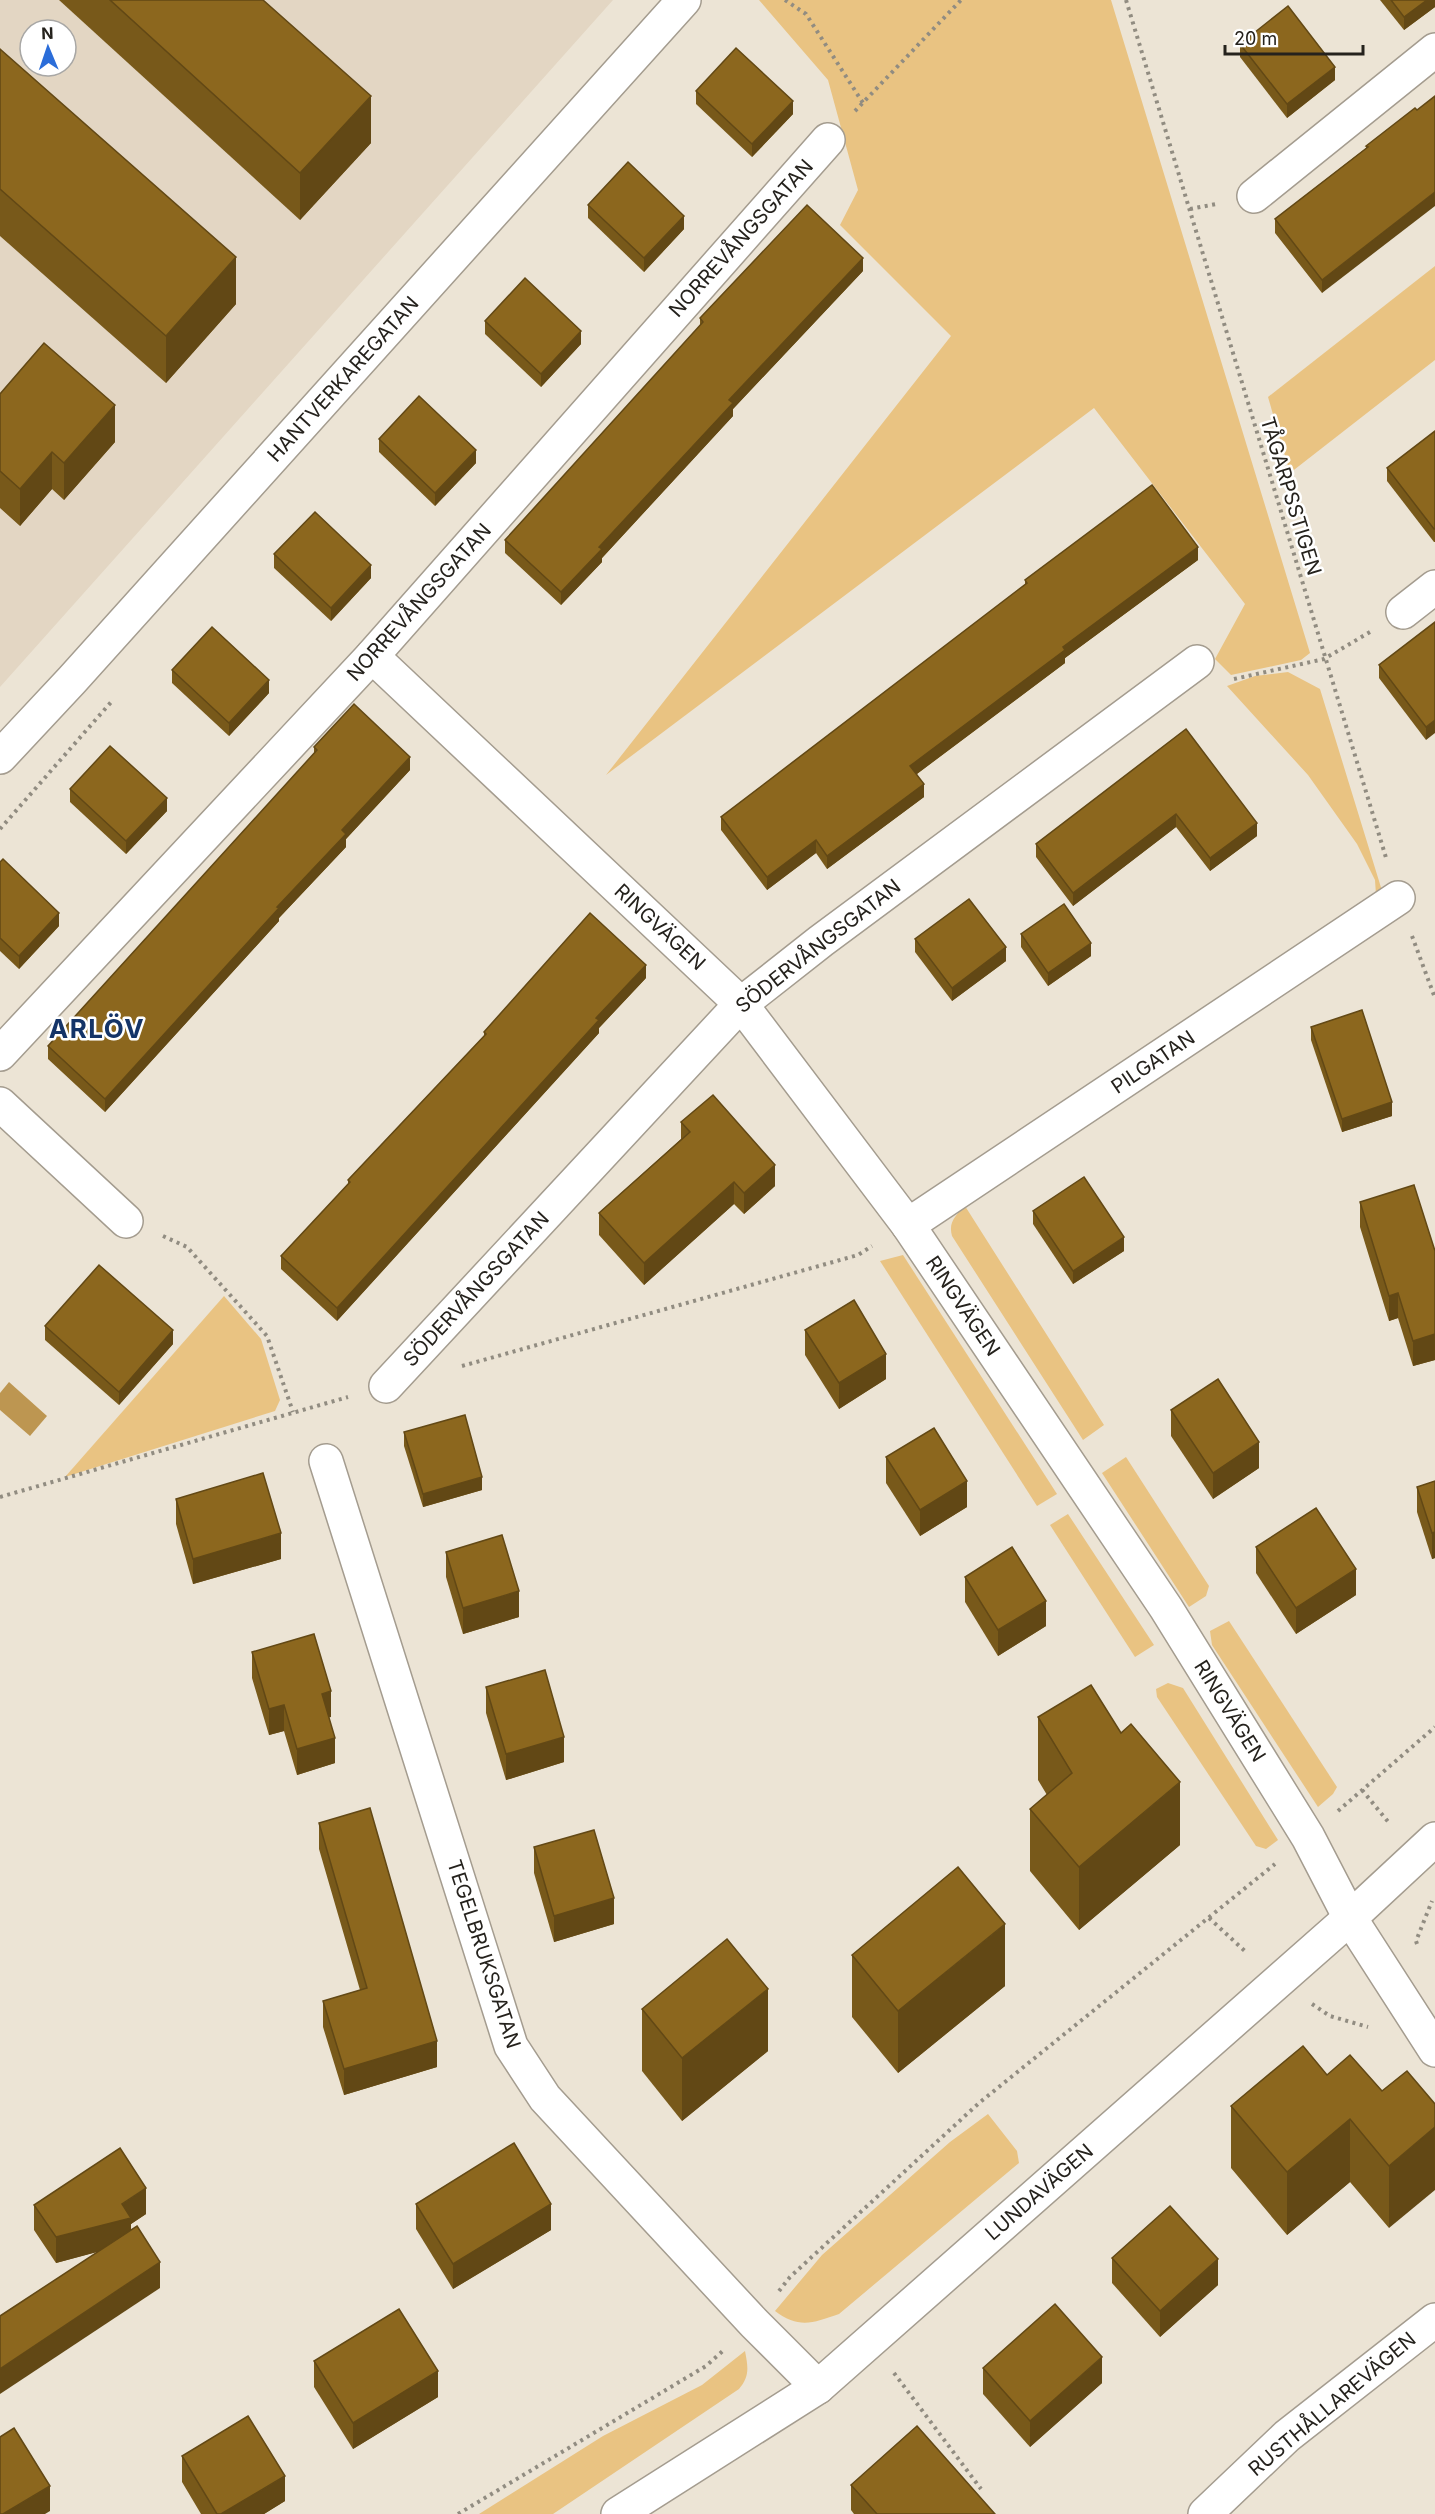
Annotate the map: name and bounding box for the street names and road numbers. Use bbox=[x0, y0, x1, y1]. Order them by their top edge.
street label: NORREVÅNGSGATAN bbox=[662, 153, 818, 322]
street label: HANTVERKAREGATAN bbox=[262, 291, 424, 467]
street label: TÅGARPSSTIGEN bbox=[1256, 413, 1328, 578]
street label: NORREVÅNGSGATAN bbox=[340, 517, 496, 686]
street label: SÖDERVÅNGSGATAN bbox=[729, 873, 905, 1018]
street label: RINGVÄGEN bbox=[610, 879, 710, 975]
street label: PILGATAN bbox=[1107, 1025, 1199, 1099]
street label: SÖDERVÅNGSGATAN bbox=[397, 1205, 554, 1371]
street label: RINGVÄGEN bbox=[921, 1251, 1005, 1361]
street label: RINGVÄGEN bbox=[1189, 1656, 1271, 1766]
street label: TEGELBRUKSGATAN bbox=[442, 1857, 526, 2051]
street label: LUNDAVÄGEN bbox=[980, 2139, 1098, 2245]
street label: RUSTHÅLLAREVÄGEN bbox=[1242, 2325, 1421, 2481]

